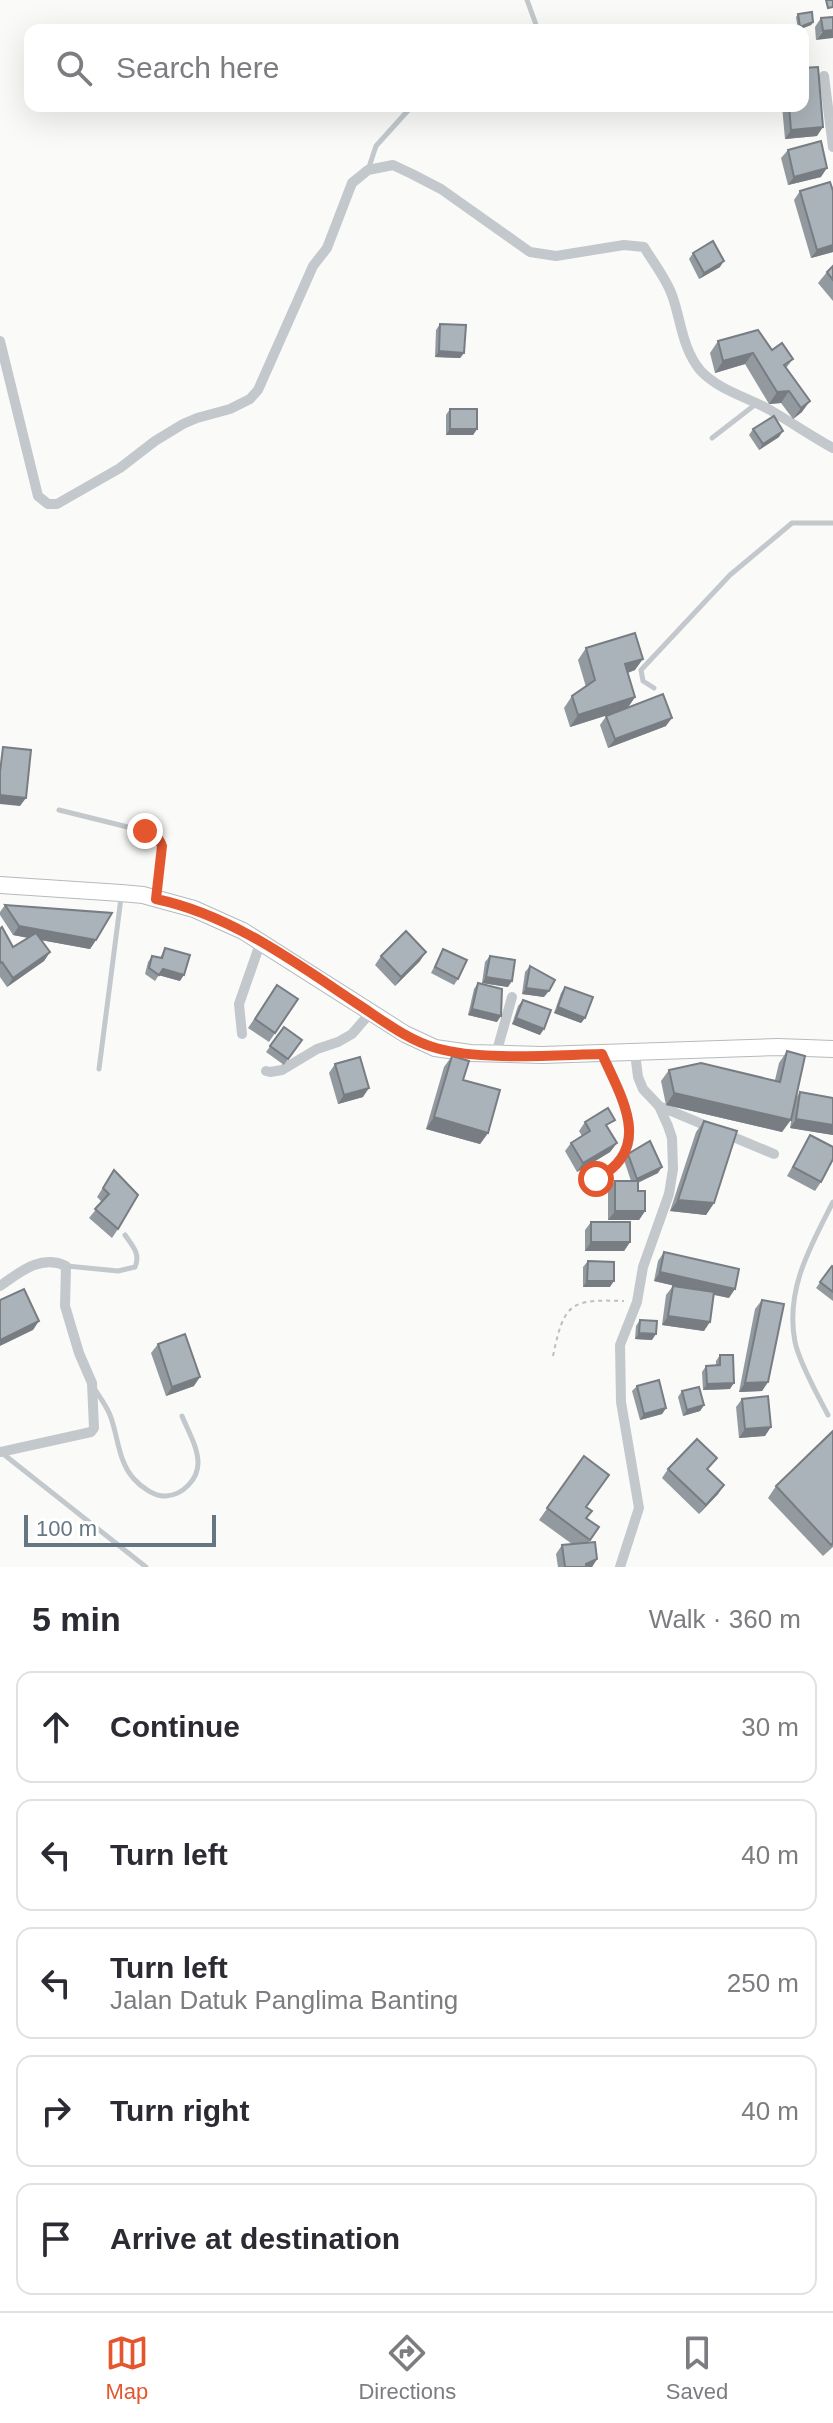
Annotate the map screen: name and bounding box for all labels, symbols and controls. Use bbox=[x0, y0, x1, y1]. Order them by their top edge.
search box bbox=[24, 24, 809, 112]
icon: search bbox=[52, 46, 96, 90]
text: Search here bbox=[116, 51, 279, 84]
route end bbox=[127, 813, 163, 849]
route start bbox=[578, 1161, 614, 1197]
scale bar bbox=[24, 1511, 216, 1547]
text: 100 m bbox=[36, 1516, 97, 1541]
text: 5 min bbox=[32, 1600, 121, 1638]
text: Walk · 360 m bbox=[649, 1604, 801, 1634]
icon: ahead bbox=[34, 1705, 78, 1749]
text: Continue bbox=[110, 1710, 240, 1743]
text: 30 m bbox=[741, 1712, 799, 1742]
icon: left bbox=[34, 1833, 78, 1877]
text: Turn left bbox=[110, 1838, 228, 1871]
text: 40 m bbox=[741, 1840, 799, 1870]
text: Turn left bbox=[110, 1951, 228, 1984]
icon: left bbox=[34, 1961, 78, 2005]
text: 250 m bbox=[727, 1968, 799, 1998]
text: Jalan Datuk Panglima Banting bbox=[110, 1985, 458, 2015]
icon: right bbox=[34, 2089, 78, 2133]
text: Turn right bbox=[110, 2094, 249, 2127]
text: 40 m bbox=[741, 2096, 799, 2126]
icon: arrive bbox=[34, 2217, 78, 2261]
text: Arrive at destination bbox=[110, 2222, 400, 2255]
tab: Map bbox=[105, 2331, 149, 2405]
tab: Directions bbox=[358, 2331, 456, 2405]
tab: Saved bbox=[666, 2331, 728, 2405]

